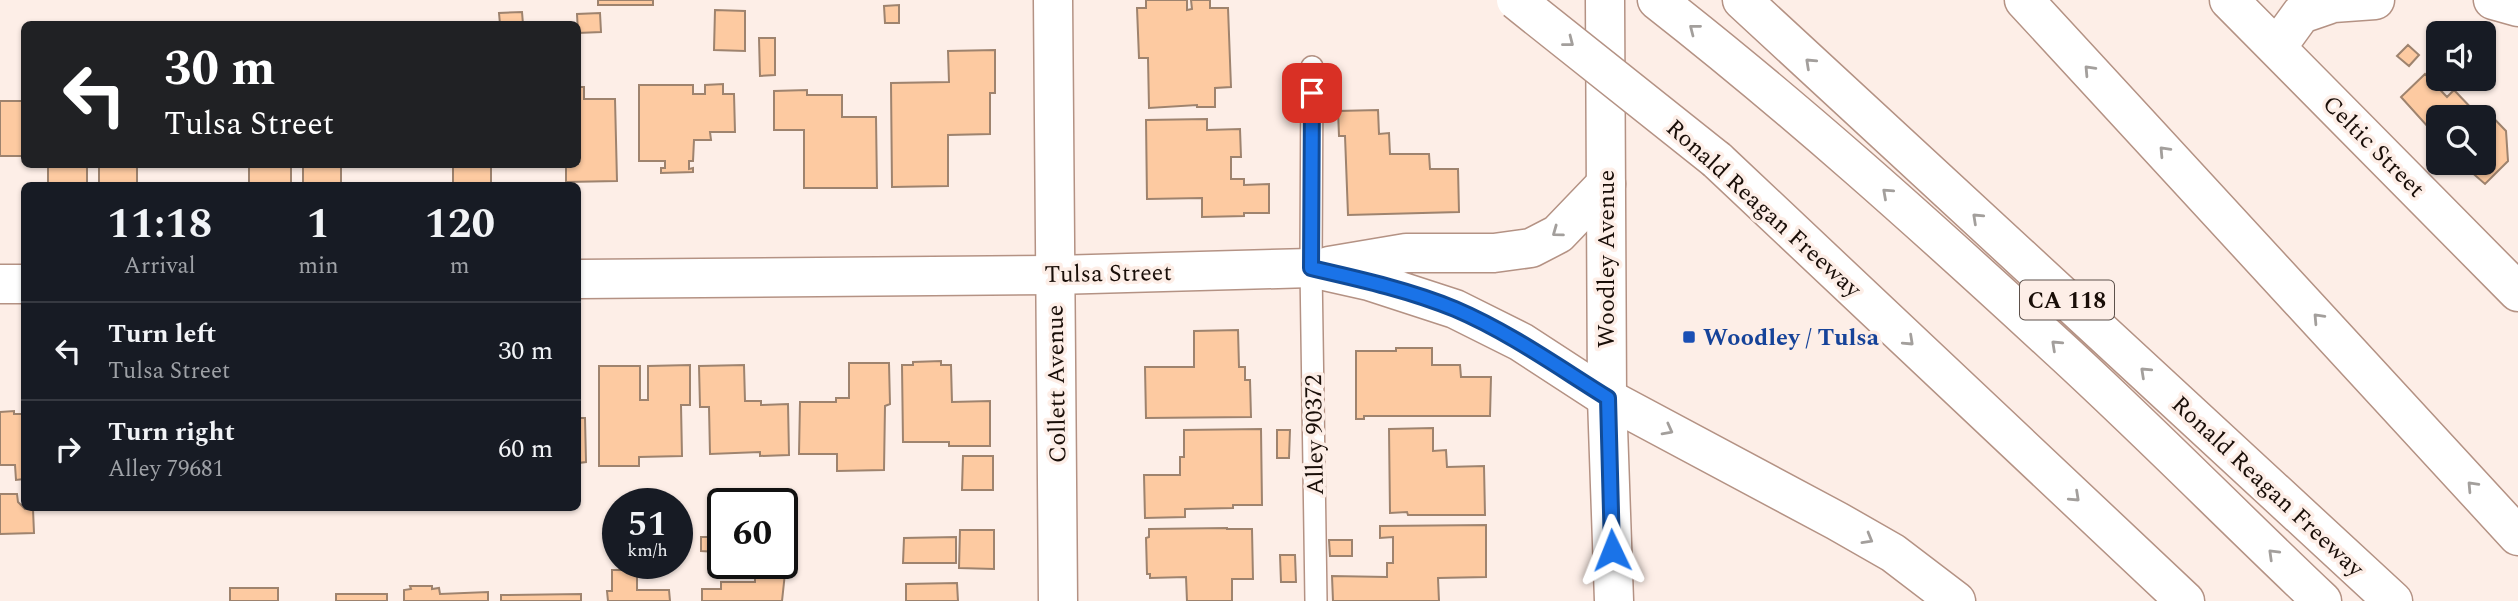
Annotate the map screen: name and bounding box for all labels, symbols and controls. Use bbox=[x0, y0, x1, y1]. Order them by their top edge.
map controls bbox=[2426, 21, 2496, 175]
button: sound bbox=[2426, 21, 2496, 91]
one-way arrow bbox=[1689, 24, 1702, 37]
text: 30 m bbox=[164, 32, 275, 107]
one-way arrow bbox=[1562, 34, 1574, 47]
icon: left bbox=[49, 49, 140, 140]
one-way arrow bbox=[1805, 59, 1818, 72]
pin bbox=[1282, 63, 1342, 123]
one-way arrow bbox=[2085, 65, 2098, 78]
icon: arrive bbox=[1293, 74, 1331, 112]
street label: Celtic Street bbox=[2314, 87, 2433, 206]
text: Tulsa Street bbox=[164, 100, 334, 149]
button: search bbox=[2426, 105, 2496, 175]
street label: Ronald Reagan Freeway bbox=[1657, 111, 1870, 308]
one-way arrow bbox=[2160, 146, 2173, 159]
street label: Woodley Avenue bbox=[1589, 170, 1625, 348]
one-way arrow bbox=[1882, 189, 1895, 201]
text: 11:18 bbox=[107, 193, 212, 256]
text: 1 bbox=[307, 193, 330, 256]
text: 120 bbox=[424, 193, 495, 256]
one-way arrow bbox=[1972, 213, 1985, 226]
one-way arrow bbox=[1553, 224, 1565, 236]
text: Arrival bbox=[124, 249, 195, 284]
text: min bbox=[298, 249, 339, 284]
text: m bbox=[450, 249, 470, 284]
street label: Tulsa Street bbox=[1044, 255, 1172, 293]
road number: CA 118 bbox=[2020, 280, 2114, 320]
street label: Collett Avenue bbox=[1038, 305, 1076, 463]
one-way arrow bbox=[2314, 313, 2326, 326]
text: Turn left bbox=[108, 314, 216, 354]
place label: Woodley / Tulsa bbox=[1703, 320, 1880, 356]
marker: Woodley / Tulsa bbox=[1681, 329, 1697, 345]
text: 30 m bbox=[498, 331, 553, 371]
icon: left bbox=[49, 332, 87, 370]
one-way arrow bbox=[1901, 332, 1914, 345]
one-way arrow bbox=[2051, 341, 2064, 353]
text: Tulsa Street bbox=[108, 354, 230, 389]
one-way arrow bbox=[2140, 368, 2153, 380]
street label: Alley 90372 bbox=[1296, 374, 1334, 496]
street label: Ronald Reagan Freeway bbox=[2163, 387, 2373, 587]
text: Turn right bbox=[108, 412, 235, 452]
one-way arrow bbox=[1660, 422, 1673, 436]
text: 60 m bbox=[498, 429, 553, 469]
icon: right bbox=[49, 430, 87, 468]
text: Alley 79681 bbox=[108, 452, 224, 487]
one-way arrow bbox=[2468, 481, 2480, 494]
speed limit sign: 60 bbox=[707, 488, 798, 579]
one-way arrow bbox=[2067, 489, 2080, 501]
text: 51 bbox=[628, 498, 667, 551]
position arrow bbox=[1575, 513, 1649, 587]
one-way arrow bbox=[1860, 531, 1873, 544]
text: km/h bbox=[627, 537, 668, 564]
one-way arrow bbox=[2268, 549, 2281, 562]

